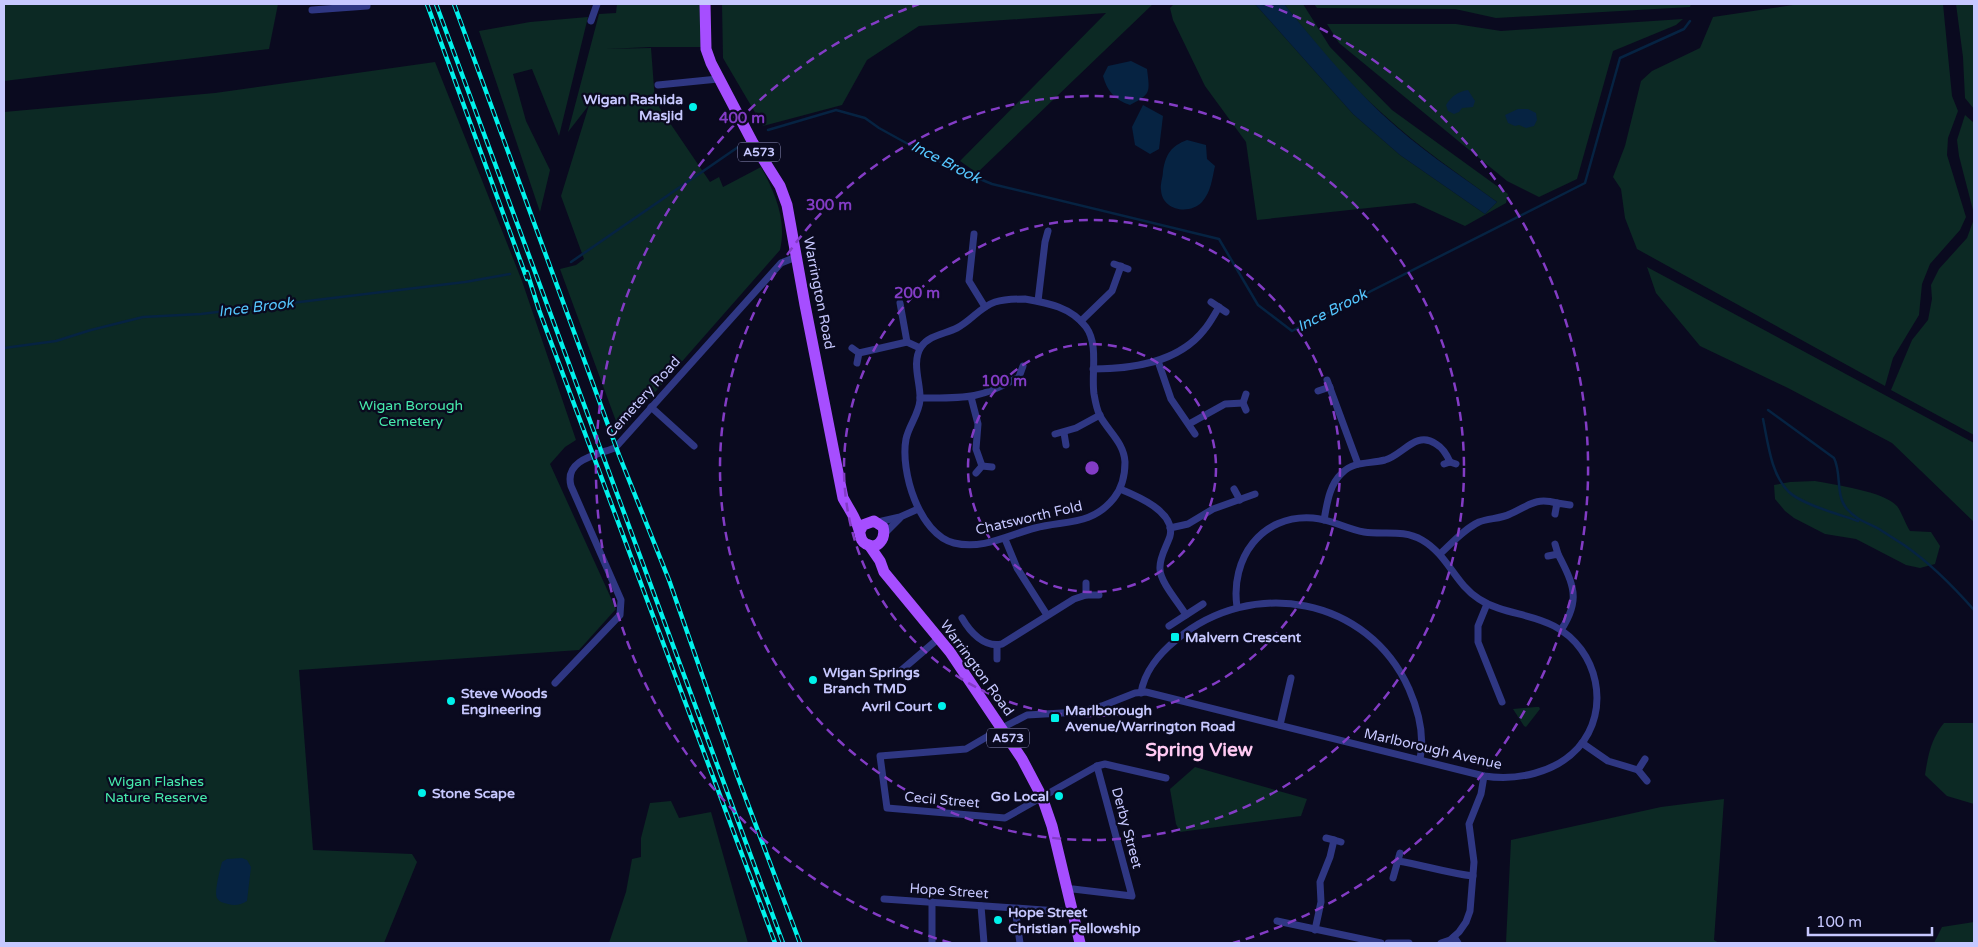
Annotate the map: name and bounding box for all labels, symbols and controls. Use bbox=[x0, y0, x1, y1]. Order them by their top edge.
place label: Wigan Rashida Masjid bbox=[583, 91, 683, 124]
marker: Wigan Rashida Masjid bbox=[687, 101, 699, 113]
text: 400 m bbox=[719, 109, 765, 127]
water label: Ince Brook bbox=[908, 137, 985, 188]
road number: A573 bbox=[738, 142, 780, 162]
text: 300 m bbox=[806, 196, 852, 214]
street label: Warrington Road bbox=[800, 235, 838, 351]
text: 200 m bbox=[894, 284, 940, 302]
water label: Ince Brook bbox=[1294, 284, 1371, 335]
water label: Ince Brook bbox=[217, 293, 297, 321]
street label: Cemetery Road bbox=[602, 353, 684, 441]
text: 100 m bbox=[981, 372, 1027, 390]
park label: Wigan Borough Cemetery bbox=[359, 397, 463, 430]
centre of rings bbox=[1083, 459, 1101, 477]
street label: Chatsworth Fold bbox=[974, 497, 1084, 539]
street label: Warrington Road bbox=[937, 617, 1017, 719]
place label: Malvern Crescent bbox=[1185, 629, 1302, 646]
marker: Malvern Crescent bbox=[1169, 631, 1181, 643]
place label: Wigan Springs Branch TMD bbox=[823, 664, 920, 697]
marker: Wigan Springs Branch TMD bbox=[807, 674, 819, 686]
place label: Steve Woods Engineering bbox=[461, 685, 548, 718]
marker: Steve Woods Engineering bbox=[445, 695, 457, 707]
place label: Avril Court bbox=[861, 698, 933, 715]
marker: Avril Court bbox=[936, 700, 948, 712]
place label: Marlborough Avenue/Warrington Road bbox=[1065, 702, 1236, 735]
marker: Marlborough Avenue/Warrington Road bbox=[1049, 712, 1061, 724]
street label: Marlborough Avenue bbox=[1362, 725, 1504, 773]
road number: A573 bbox=[987, 728, 1029, 748]
district label: Spring View bbox=[1145, 739, 1253, 762]
park label: Wigan Flashes Nature Reserve bbox=[105, 773, 207, 806]
place label: Stone Scape bbox=[432, 785, 515, 802]
street label: Derby Street bbox=[1108, 785, 1146, 871]
marker: Stone Scape bbox=[416, 787, 428, 799]
street label: Cecil Street bbox=[904, 788, 981, 812]
place label: Go Local bbox=[991, 788, 1049, 805]
marker: Go Local bbox=[1053, 790, 1065, 802]
street label: Hope Street bbox=[909, 880, 990, 902]
place label: Hope Street Christian Fellowship bbox=[1008, 904, 1141, 937]
scale bar bbox=[1808, 904, 1932, 936]
text: 100 m bbox=[1816, 913, 1862, 931]
marker: Hope Street Christian Fellowship bbox=[992, 914, 1004, 926]

